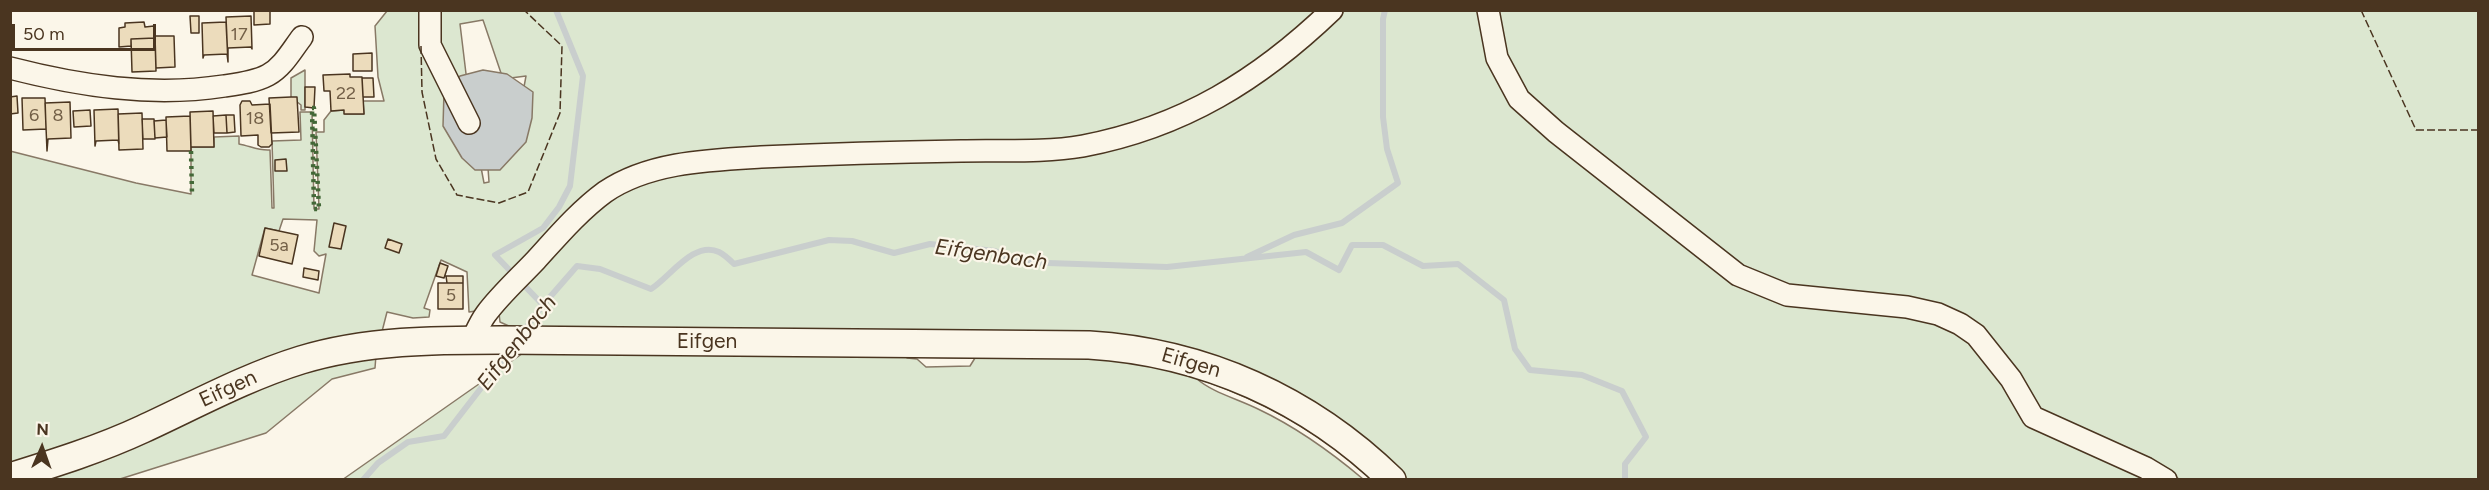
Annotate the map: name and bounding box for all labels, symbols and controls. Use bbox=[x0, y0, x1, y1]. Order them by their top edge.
scale bar bbox=[15, 12, 159, 50]
text: 50 m bbox=[23, 23, 65, 45]
house number: 17 bbox=[230, 24, 248, 46]
house number: 22 bbox=[336, 83, 356, 105]
house number: 6 bbox=[29, 105, 39, 127]
house number: 8 bbox=[52, 105, 64, 127]
house number: 18 bbox=[246, 108, 264, 130]
water label: Eifgenbach bbox=[933, 234, 1049, 276]
house number: 5a bbox=[269, 235, 289, 257]
house number: 5 bbox=[446, 285, 456, 307]
water label: Eifgenbach bbox=[472, 290, 562, 396]
street label: Eifgen bbox=[677, 329, 737, 355]
street label: Eifgen bbox=[1158, 343, 1224, 383]
street label: Eifgen bbox=[195, 365, 261, 413]
north arrow bbox=[12, 418, 72, 478]
text: N bbox=[36, 420, 49, 439]

